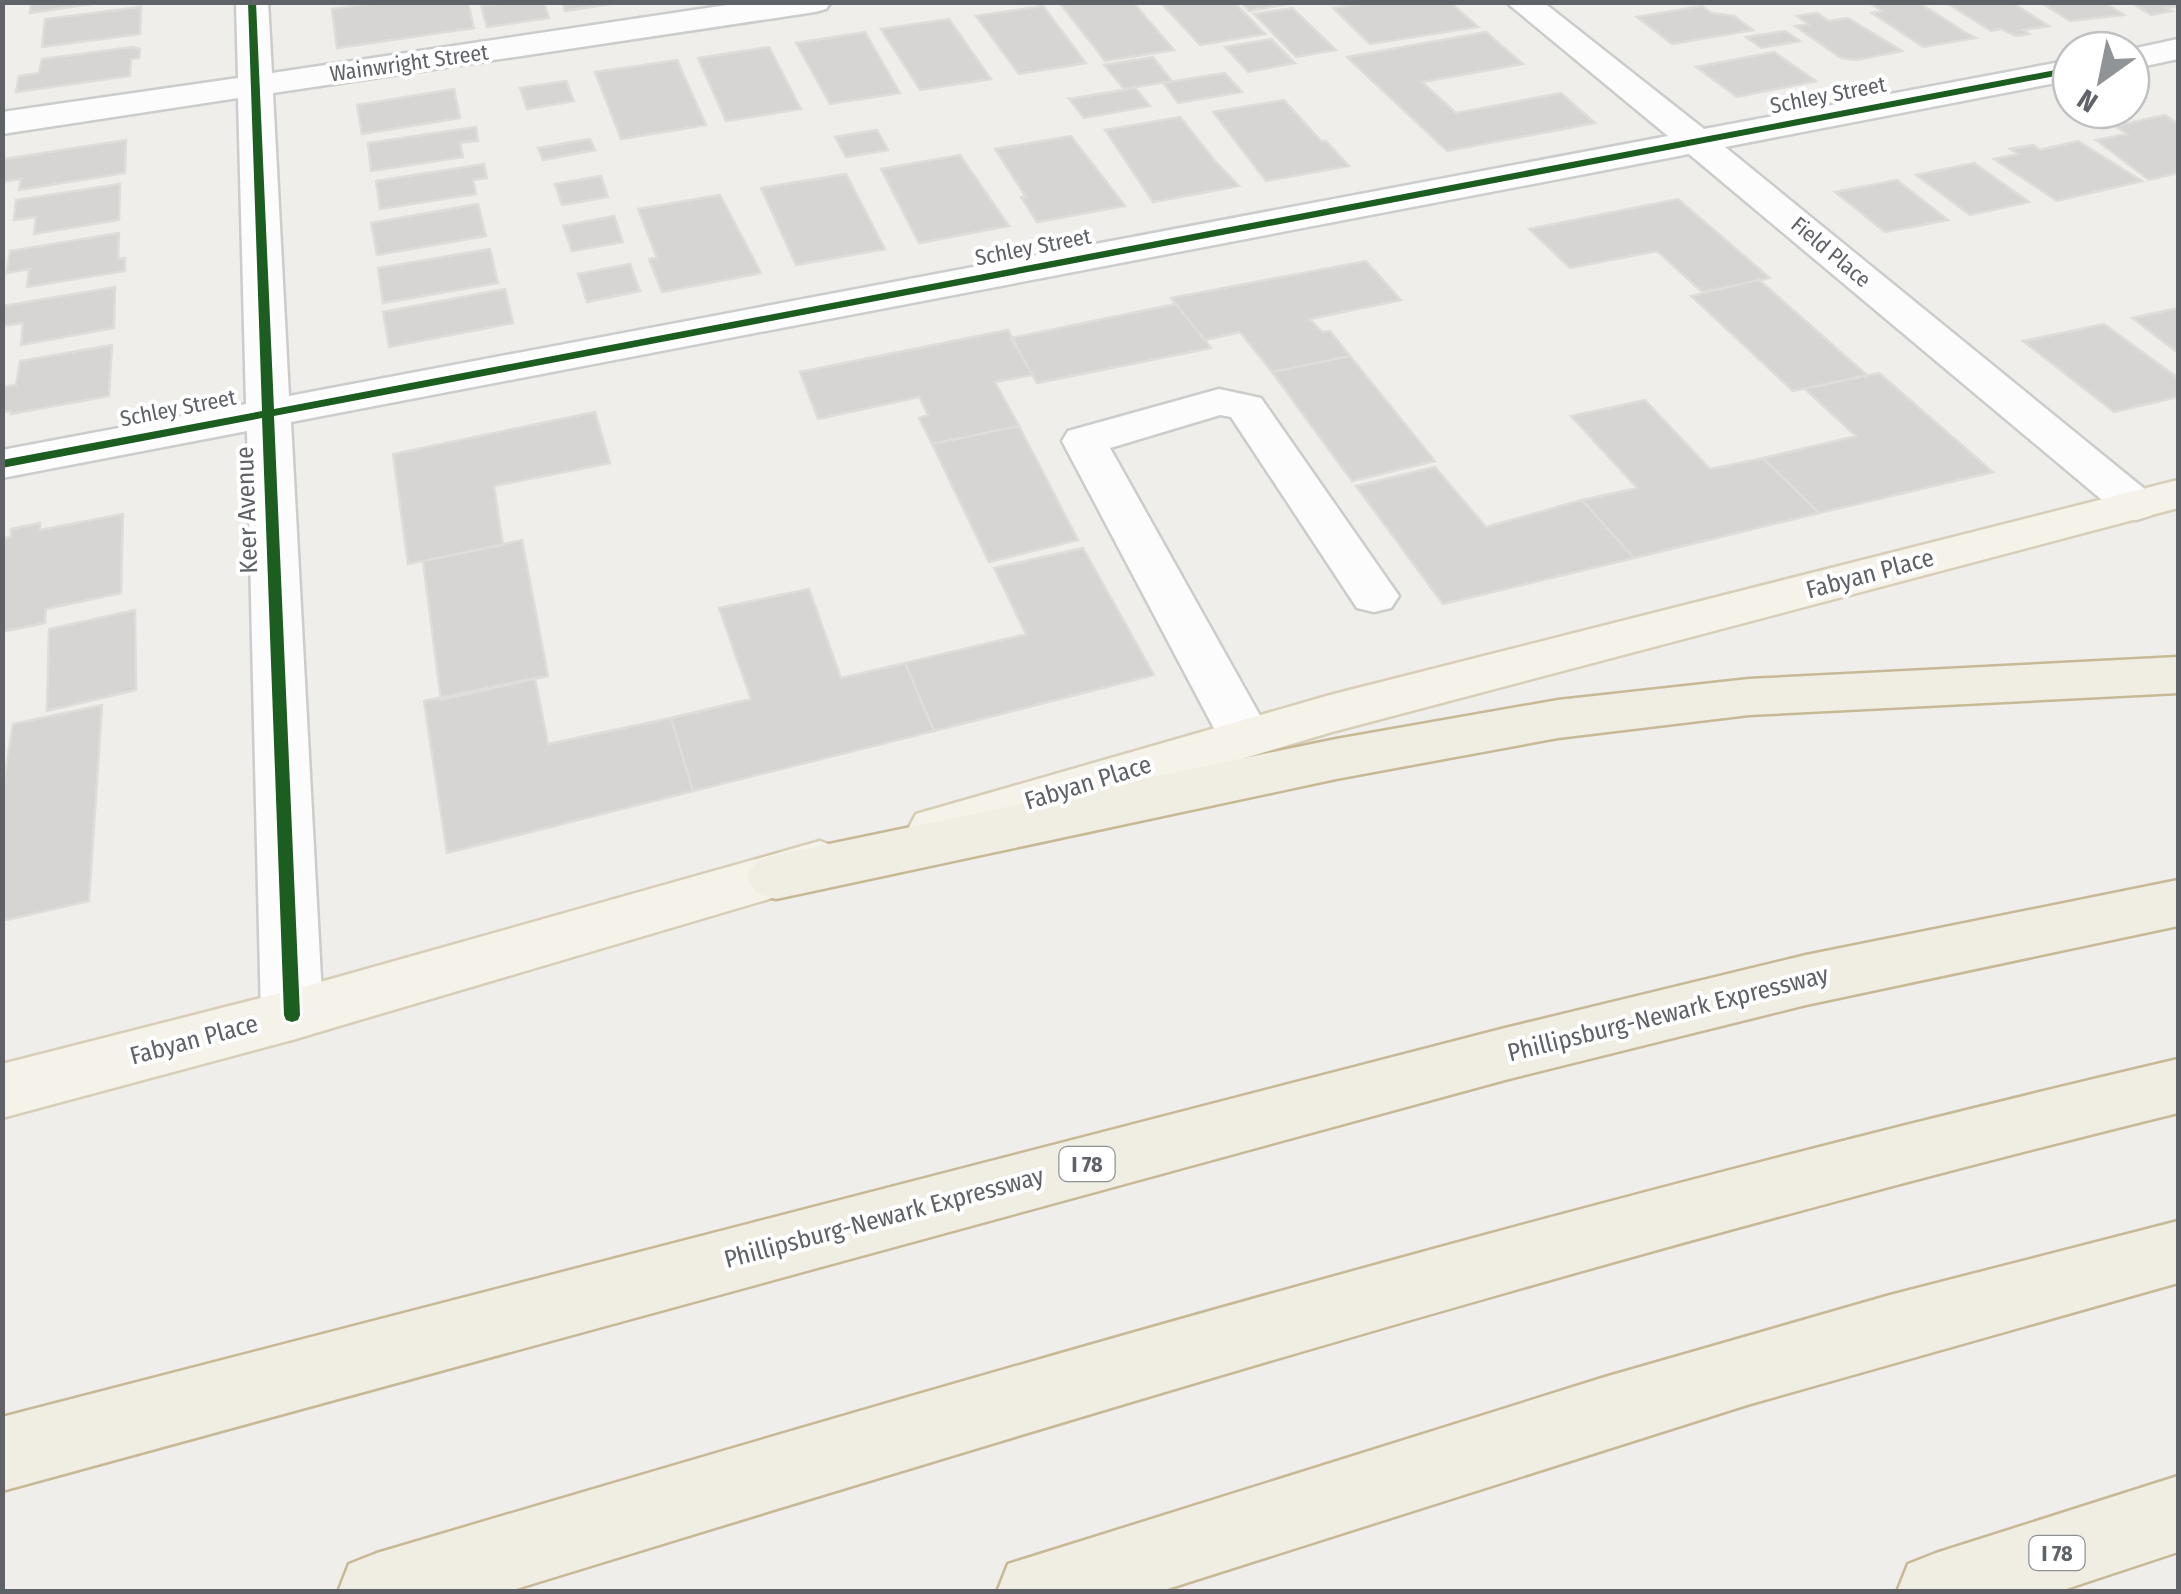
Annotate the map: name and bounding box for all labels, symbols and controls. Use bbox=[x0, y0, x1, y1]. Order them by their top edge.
north arrow bbox=[2051, 30, 2151, 130]
street label: Wainwright Street bbox=[328, 38, 491, 87]
street label: Schley Street bbox=[1768, 70, 1889, 119]
text: N bbox=[2072, 82, 2104, 119]
street label: Field Place bbox=[1786, 211, 1876, 293]
street label: Schley Street bbox=[973, 222, 1094, 271]
street label: Schley Street bbox=[118, 383, 239, 432]
street label: Keer Avenue bbox=[230, 446, 264, 574]
street label: Fabyan Place bbox=[1803, 543, 1937, 605]
street label: Fabyan Place bbox=[1021, 749, 1155, 817]
street label: Phillipsburg-Newark Expressway bbox=[1505, 960, 1831, 1068]
street label: Fabyan Place bbox=[127, 1009, 261, 1071]
road number: I 78 bbox=[1060, 1147, 1114, 1181]
street label: Phillipsburg-Newark Expressway bbox=[721, 1161, 1047, 1275]
road number: I 78 bbox=[2030, 1536, 2084, 1570]

